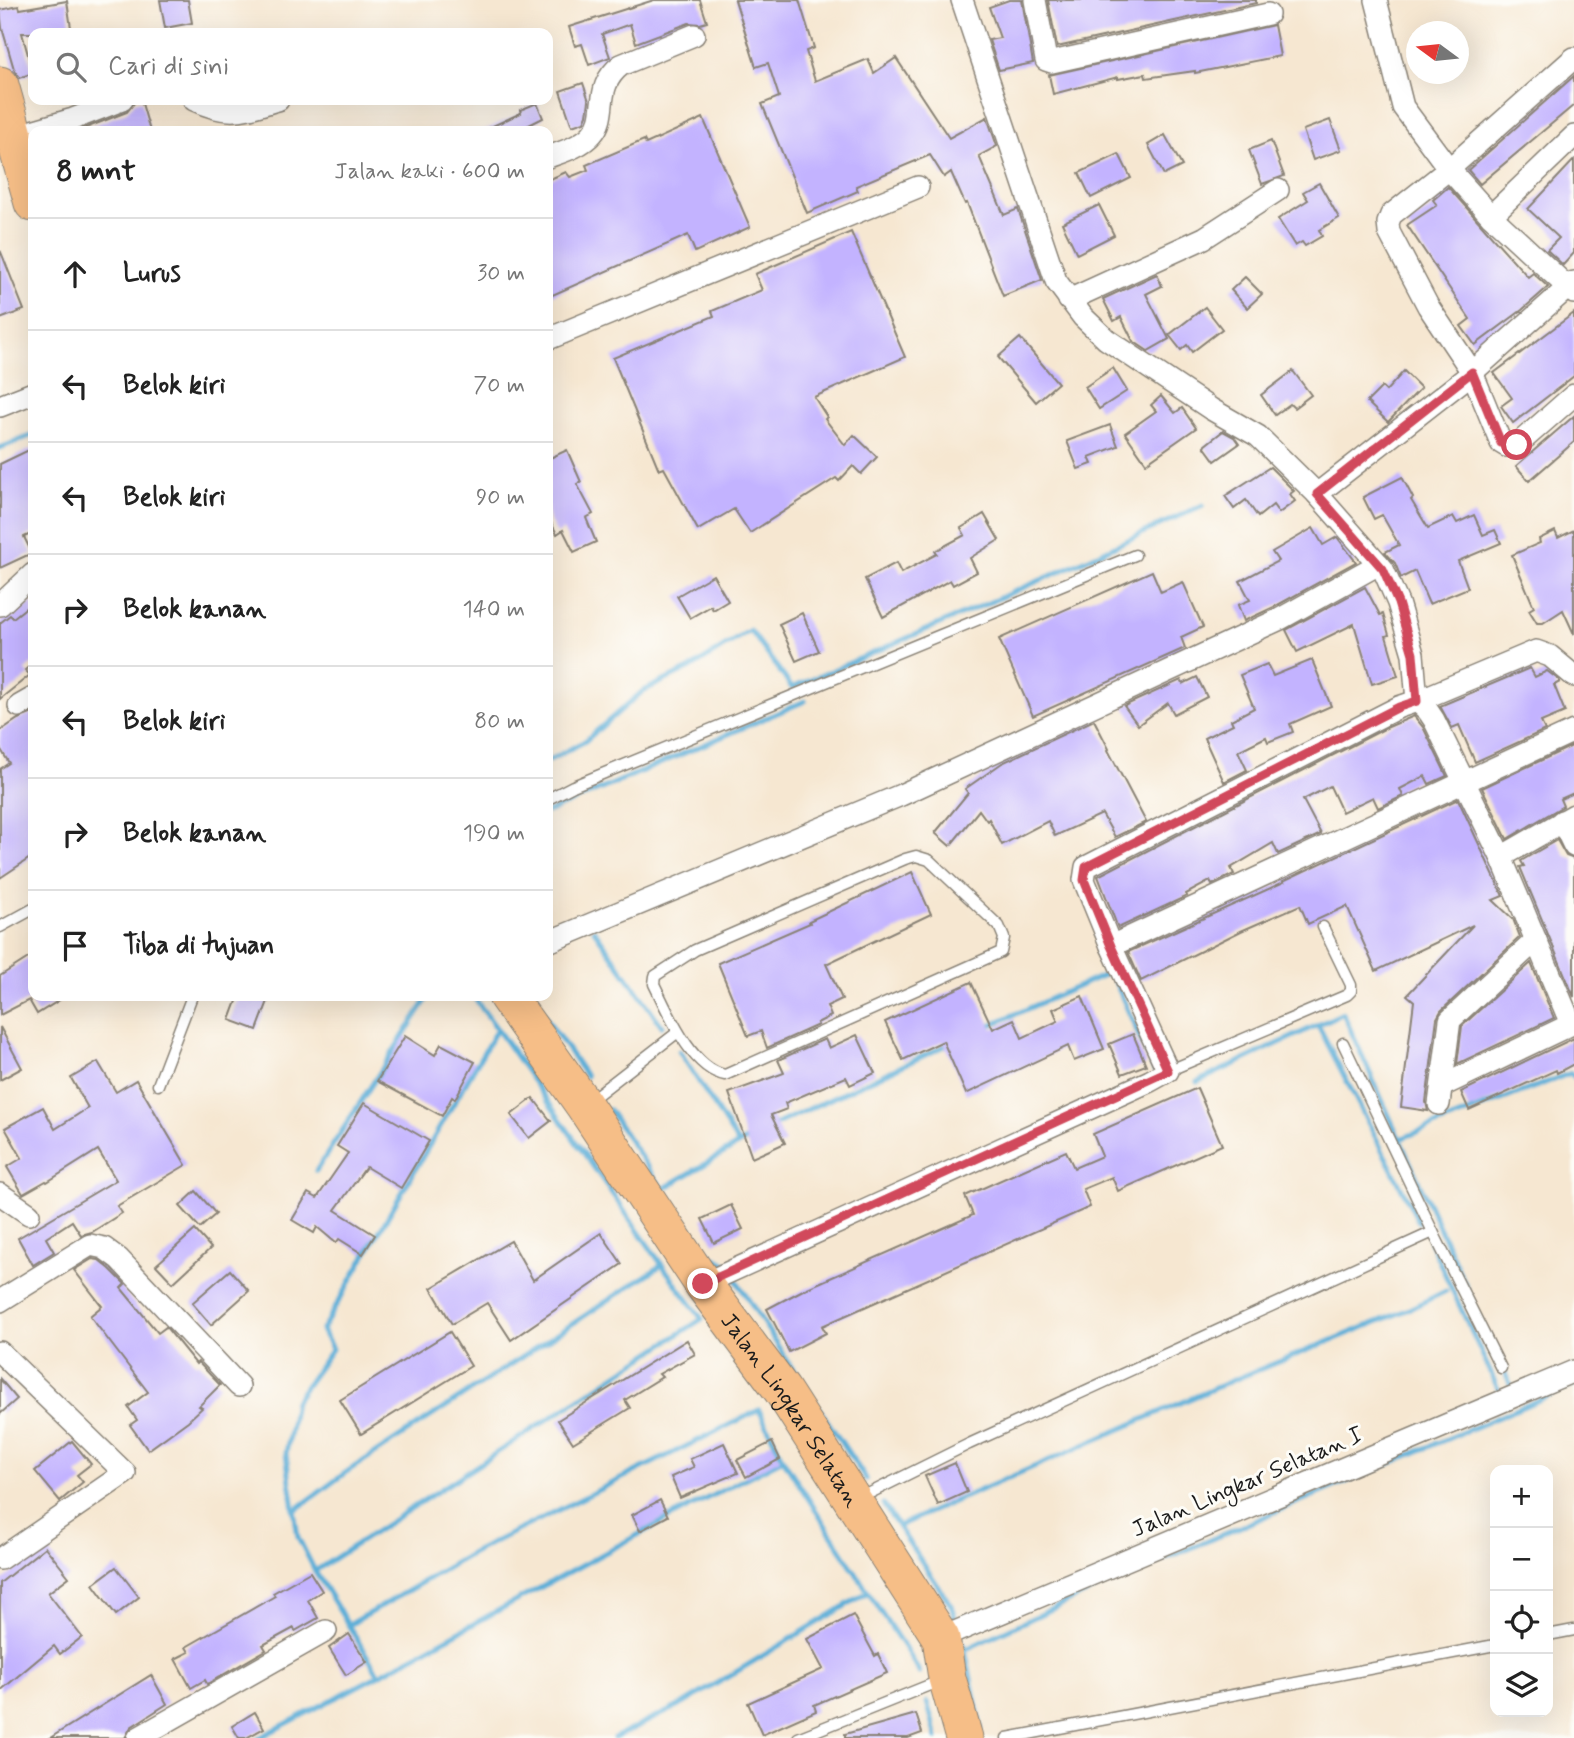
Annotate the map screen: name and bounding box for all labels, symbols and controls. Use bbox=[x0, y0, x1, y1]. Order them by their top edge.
north arrow bbox=[1406, 21, 1469, 84]
search box bbox=[28, 28, 553, 105]
icon: search bbox=[52, 48, 90, 86]
text: Cari di sini bbox=[108, 50, 229, 84]
text: 8 mnt bbox=[56, 152, 136, 191]
text: Jalan kaki · 600 m bbox=[334, 157, 525, 187]
icon: ahead bbox=[56, 255, 94, 293]
text: Lurus bbox=[123, 257, 181, 291]
text: 30 m bbox=[477, 259, 525, 289]
icon: left bbox=[56, 367, 94, 405]
text: Belok kiri bbox=[123, 369, 225, 403]
text: 70 m bbox=[473, 371, 525, 401]
route start bbox=[1501, 429, 1532, 460]
icon: left bbox=[56, 479, 94, 517]
text: Belok kiri bbox=[123, 481, 225, 515]
text: 90 m bbox=[476, 483, 525, 513]
icon: right bbox=[56, 591, 94, 629]
text: Belok kanan bbox=[123, 593, 266, 627]
text: 140 m bbox=[462, 595, 525, 625]
icon: left bbox=[56, 703, 94, 741]
text: Belok kiri bbox=[123, 705, 225, 739]
text: 80 m bbox=[474, 707, 525, 737]
icon: right bbox=[56, 815, 94, 853]
text: Belok kanan bbox=[123, 817, 266, 851]
text: 190 m bbox=[463, 819, 525, 849]
icon: arrive bbox=[56, 927, 94, 965]
text: Tiba di tujuan bbox=[123, 929, 274, 963]
route end bbox=[687, 1268, 718, 1299]
street label: Jalan Lingkar Selatan bbox=[713, 1308, 866, 1514]
street label: Jalan Lingkar Selatan I bbox=[1128, 1420, 1369, 1547]
map controls bbox=[1490, 1465, 1553, 1717]
button: + bbox=[1490, 1465, 1553, 1528]
button: − bbox=[1490, 1528, 1553, 1591]
button: locate bbox=[1490, 1591, 1553, 1654]
button: layers bbox=[1490, 1654, 1553, 1717]

